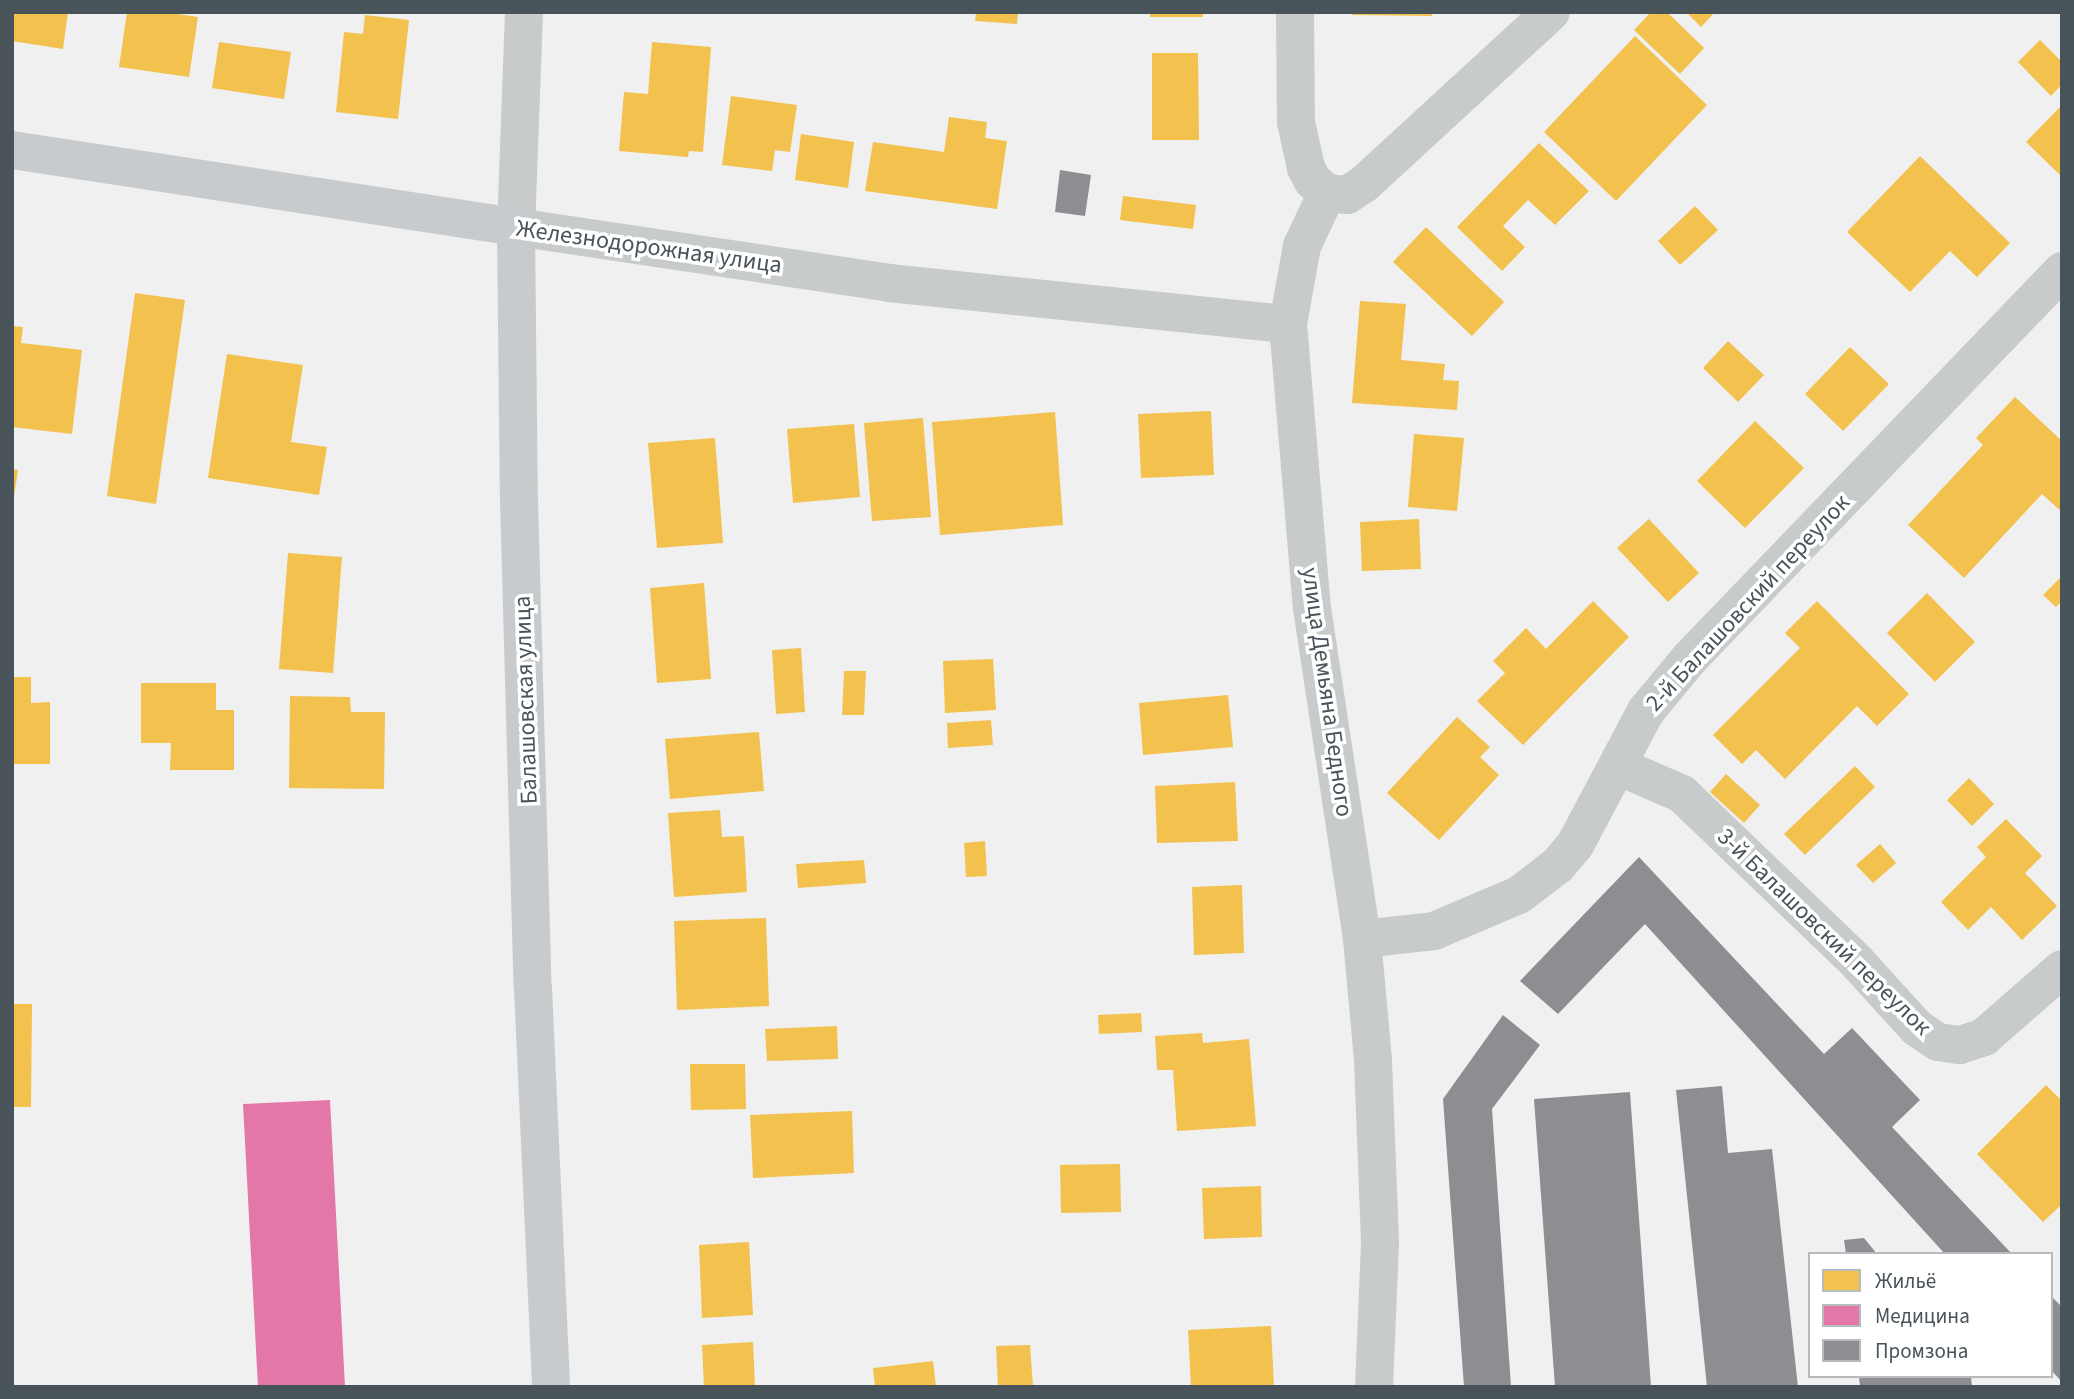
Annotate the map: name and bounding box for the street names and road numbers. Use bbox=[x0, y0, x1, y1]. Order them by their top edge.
street label: Железнодорожная улица bbox=[514, 214, 784, 280]
street label: 2-й Балашовский переулок bbox=[1640, 489, 1856, 717]
street label: улица Демьяна Бедного bbox=[1295, 565, 1359, 819]
street label: Балашовская улица bbox=[508, 595, 544, 805]
street label: 3-й Балашовский переулок bbox=[1711, 822, 1937, 1042]

